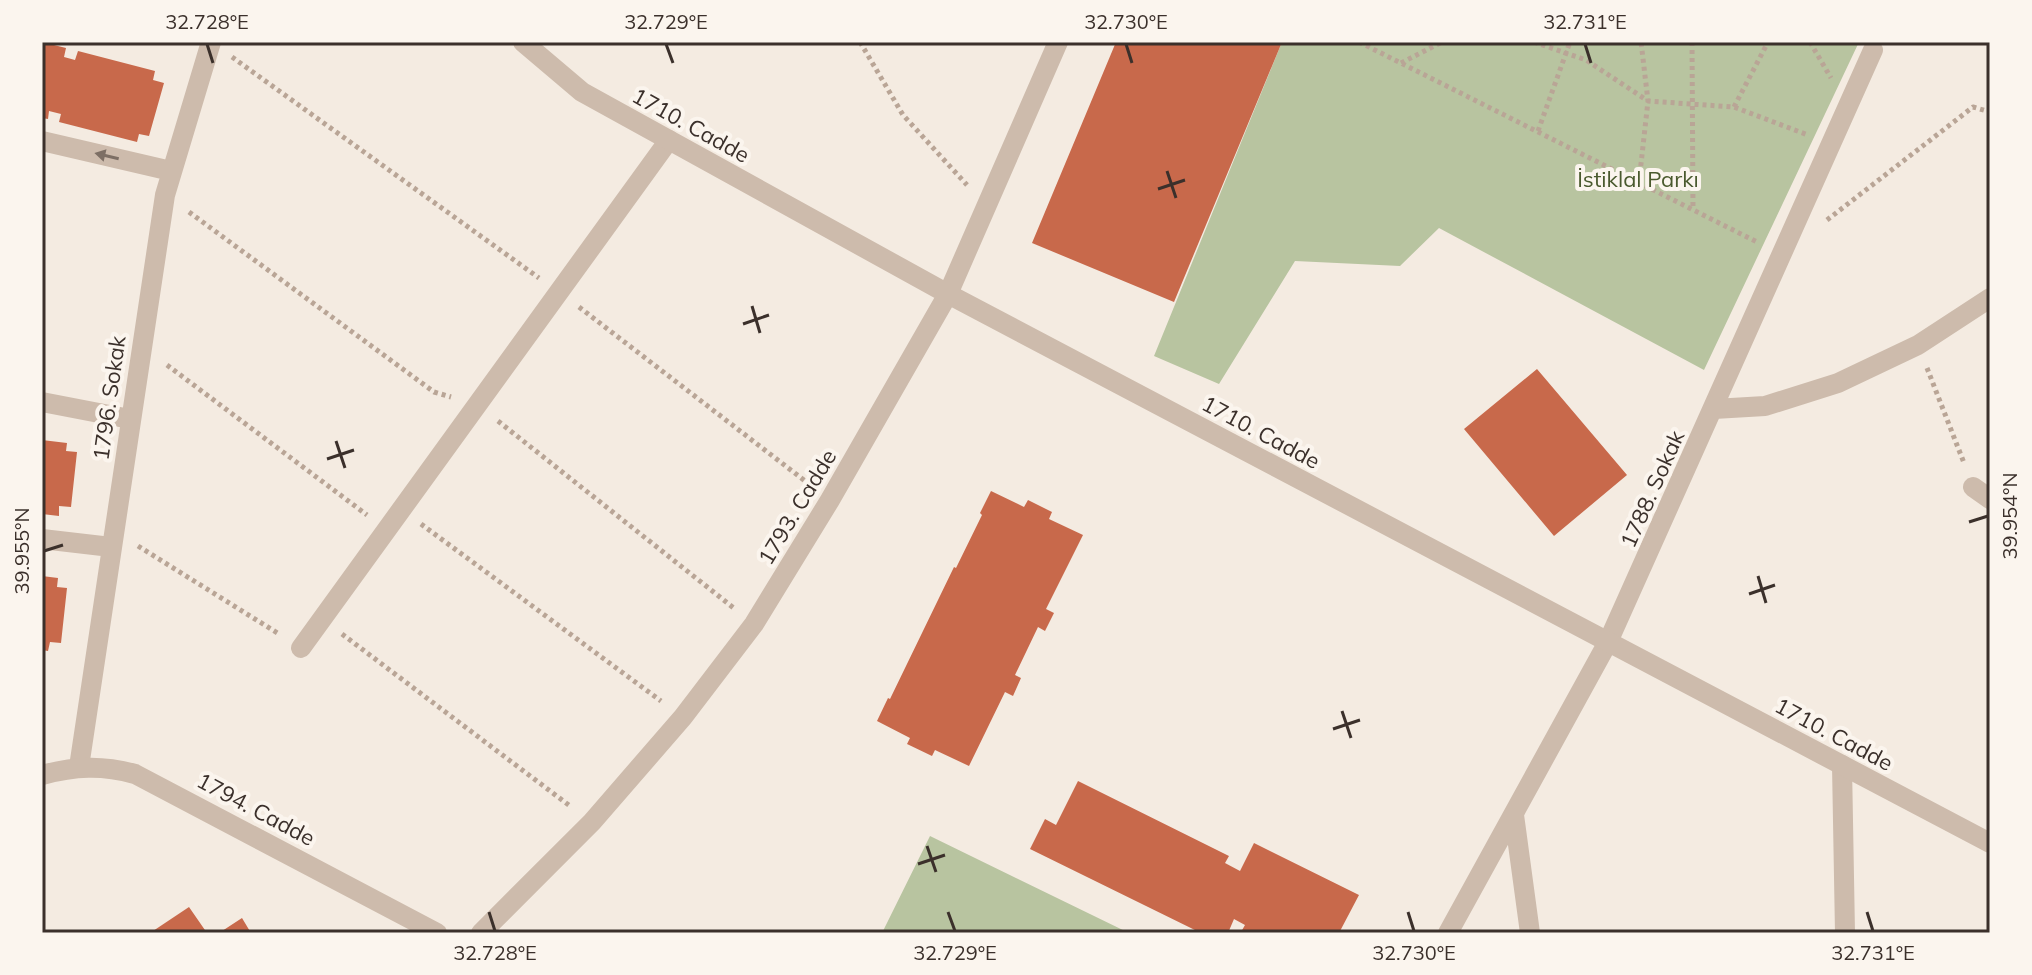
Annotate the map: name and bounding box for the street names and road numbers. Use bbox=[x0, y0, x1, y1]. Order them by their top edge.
street label: 1710. Cadde bbox=[627, 81, 755, 169]
street label: 1796. Sokak bbox=[86, 333, 132, 462]
street label: 1710. Cadde bbox=[1197, 389, 1325, 475]
street label: 1788. Sokak bbox=[1614, 425, 1691, 552]
street label: 1793. Cadde bbox=[752, 444, 842, 570]
street label: 1710. Cadde bbox=[1770, 691, 1898, 777]
street label: 1794. Cadde bbox=[192, 766, 320, 852]

